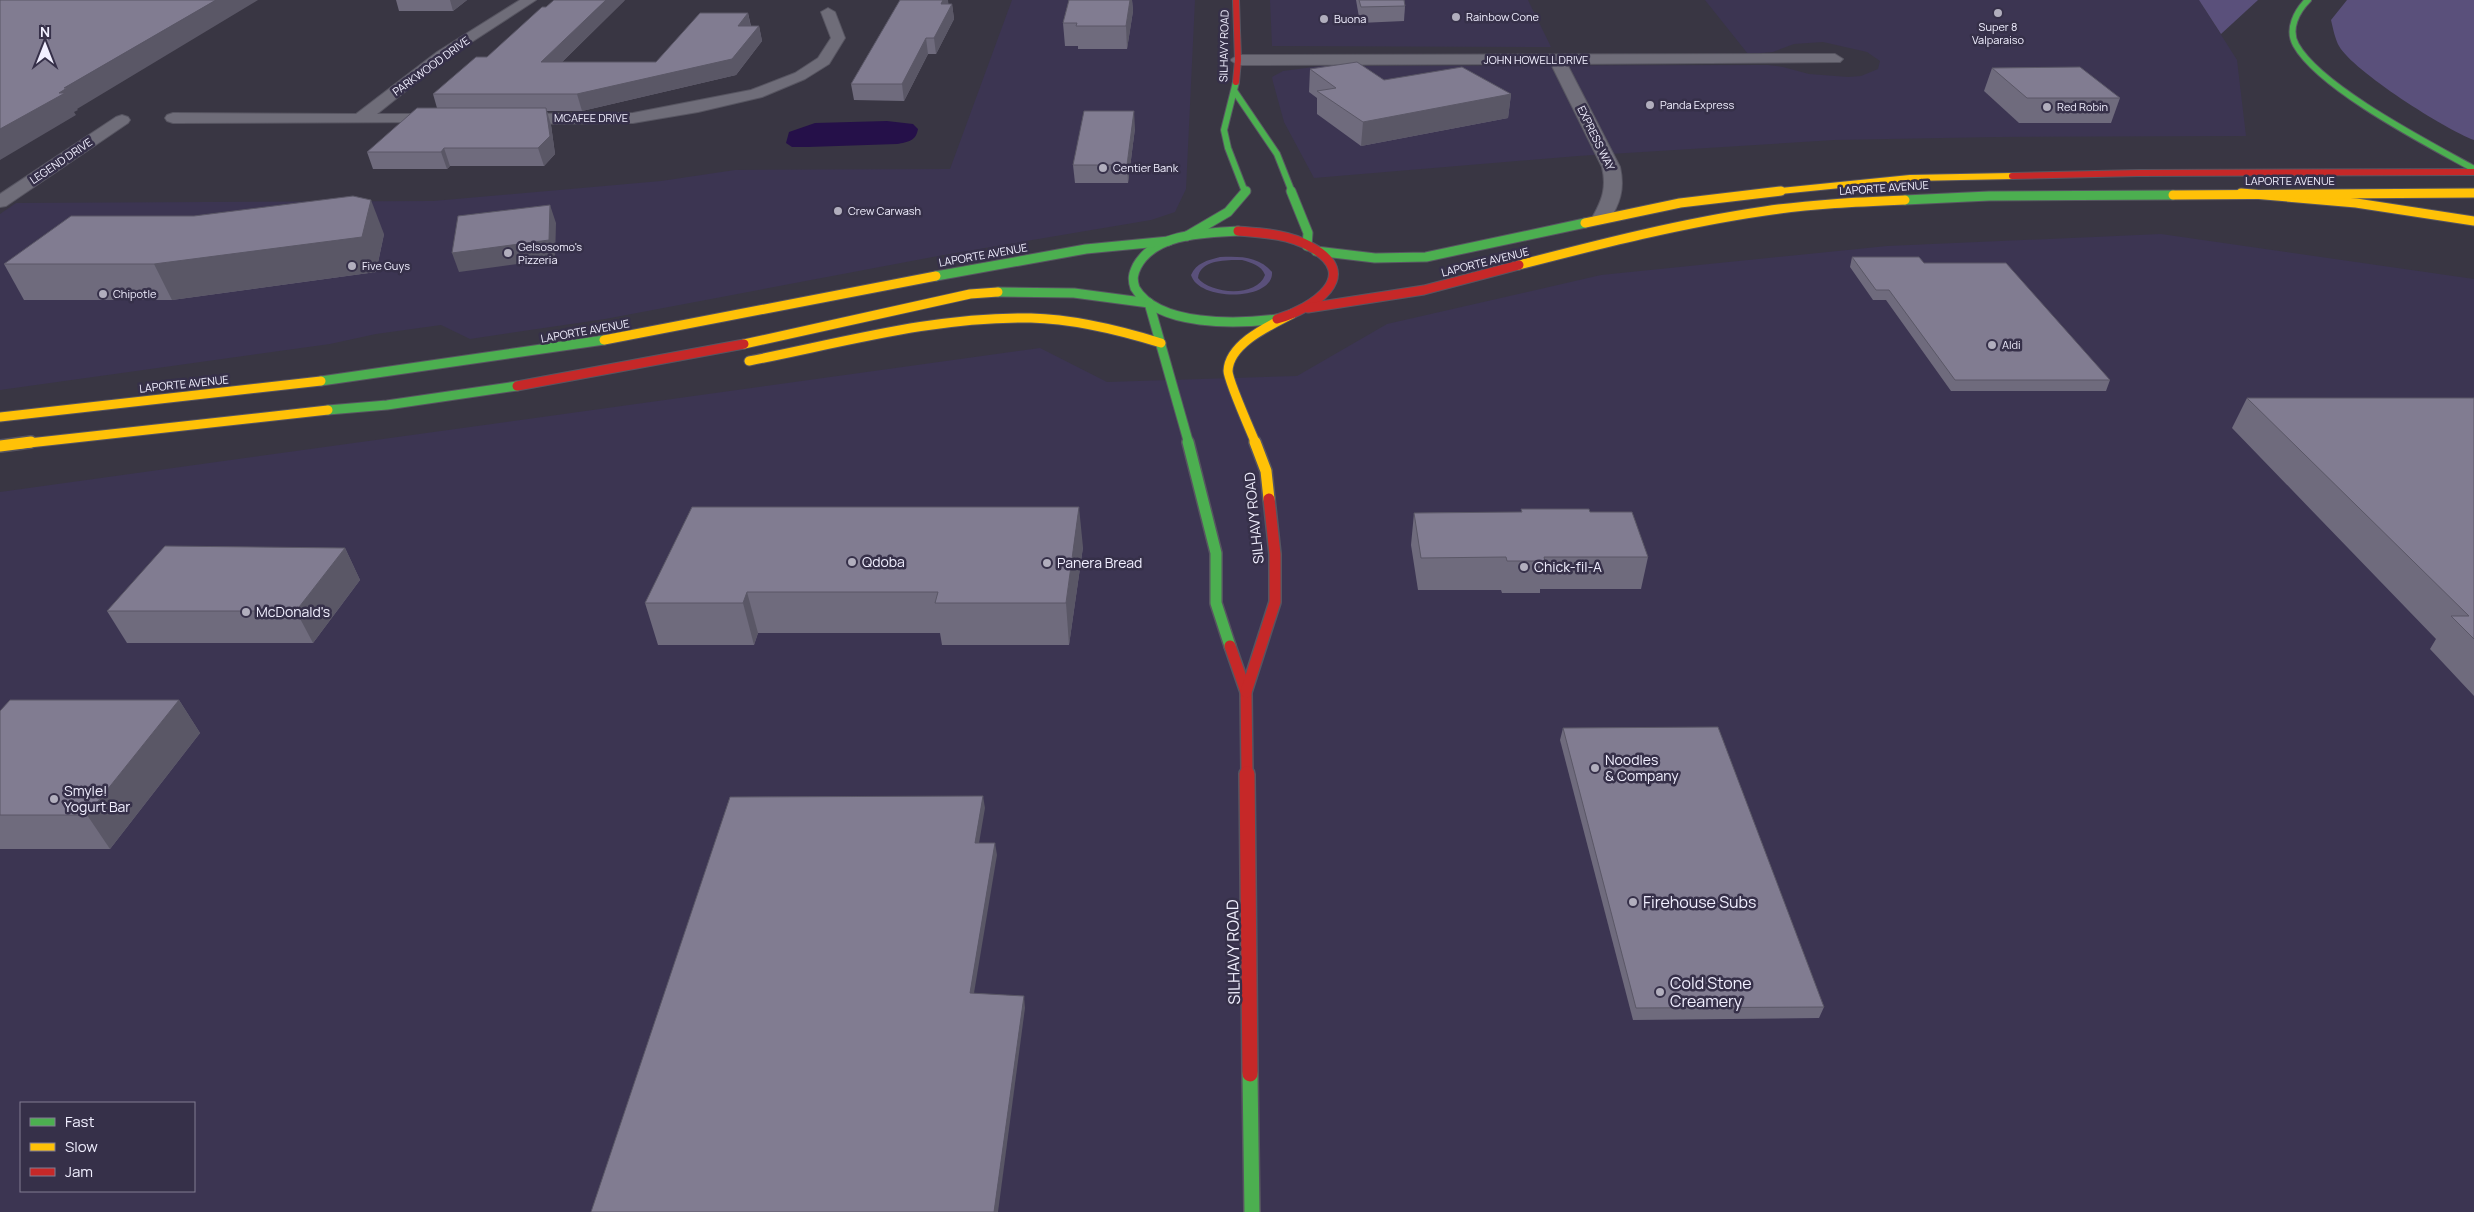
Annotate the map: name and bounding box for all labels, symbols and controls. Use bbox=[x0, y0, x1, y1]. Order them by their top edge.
marker: Super 8 Valparaiso bbox=[1992, 7, 2004, 19]
place label: Rainbow Cone bbox=[1466, 9, 1539, 24]
street label: SILHAVY ROAD bbox=[1215, 10, 1232, 82]
place label: Buona bbox=[1334, 11, 1366, 26]
marker: Rainbow Cone bbox=[1450, 11, 1462, 23]
marker: Buona bbox=[1318, 13, 1330, 25]
place label: Super 8 Valparaiso bbox=[1972, 19, 2025, 47]
north arrow bbox=[20, 20, 70, 70]
text: N bbox=[40, 22, 50, 41]
street label: PARKWOOD DRIVE bbox=[389, 33, 472, 99]
street label: JOHN HOWELL DRIVE bbox=[1484, 52, 1588, 67]
place label: Panda Express bbox=[1660, 97, 1734, 112]
marker: Panda Express bbox=[1644, 99, 1656, 111]
place label: Red Robin bbox=[2057, 99, 2108, 114]
marker: Red Robin bbox=[2041, 101, 2053, 113]
street label: EXPRESS WAY bbox=[1574, 103, 1619, 173]
street label: MCAFEE DRIVE bbox=[554, 110, 628, 125]
street label: LEGEND DRIVE bbox=[26, 134, 95, 187]
place label: Centier Bank bbox=[1113, 160, 1179, 175]
marker: Centier Bank bbox=[1097, 162, 1109, 174]
street label: LAPORTE AVENUE bbox=[2245, 173, 2335, 188]
street label: LAPORTE AVENUE bbox=[1839, 177, 1929, 198]
place label: Crew Carwash bbox=[848, 203, 921, 218]
marker: Crew Carwash bbox=[832, 205, 844, 217]
place label: Gelsosomo's Pizzeria bbox=[518, 239, 582, 267]
street label: LAPORTE AVENUE bbox=[937, 239, 1028, 270]
street label: LAPORTE AVENUE bbox=[1439, 243, 1530, 280]
marker: Gelsosomo's Pizzeria bbox=[502, 247, 514, 259]
place label: Five Guys bbox=[362, 258, 410, 273]
marker: Five Guys bbox=[346, 260, 358, 272]
place label: Chipotle bbox=[113, 286, 157, 301]
marker: Chipotle bbox=[97, 288, 109, 300]
street label: LAPORTE AVENUE bbox=[539, 315, 630, 346]
place label: Aldi bbox=[2002, 337, 2021, 352]
marker: Aldi bbox=[1986, 339, 1998, 351]
street label: LAPORTE AVENUE bbox=[139, 371, 229, 396]
street label: SILHAVY ROAD bbox=[1239, 471, 1268, 565]
place label: Qdoba bbox=[862, 552, 905, 571]
place label: Panera Bread bbox=[1057, 553, 1142, 572]
marker: Qdoba bbox=[846, 556, 858, 568]
marker: Panera Bread bbox=[1041, 557, 1053, 569]
place label: Chick-fil-A bbox=[1534, 557, 1602, 576]
marker: Chick-fil-A bbox=[1518, 561, 1530, 573]
place label: McDonald's bbox=[256, 602, 330, 621]
marker: McDonald's bbox=[240, 606, 252, 618]
place label: Noodles & Company bbox=[1605, 750, 1679, 785]
marker: Noodles & Company bbox=[1589, 762, 1601, 774]
place label: Smyle! Yogurt Bar bbox=[64, 781, 130, 816]
marker: Smyle! Yogurt Bar bbox=[48, 793, 60, 805]
place label: Firehouse Subs bbox=[1643, 891, 1756, 913]
marker: Firehouse Subs bbox=[1627, 896, 1639, 908]
street label: SILHAVY ROAD bbox=[1221, 899, 1245, 1005]
place label: Cold Stone Creamery bbox=[1670, 972, 1752, 1012]
marker: Cold Stone Creamery bbox=[1654, 986, 1666, 998]
legend bbox=[20, 1102, 195, 1192]
text: Fast bbox=[65, 1111, 94, 1132]
text: Slow bbox=[65, 1136, 98, 1157]
text: Jam bbox=[65, 1161, 93, 1182]

